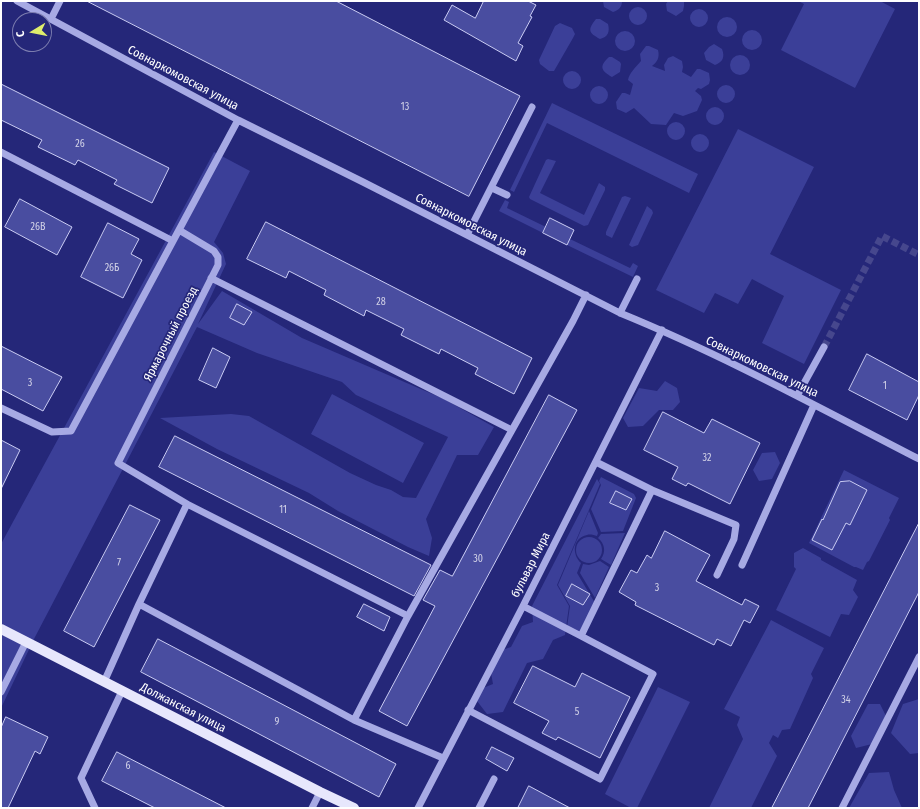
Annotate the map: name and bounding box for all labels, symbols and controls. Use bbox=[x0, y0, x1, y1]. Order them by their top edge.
north arrow bbox=[12, 12, 52, 52]
text: С bbox=[14, 30, 28, 38]
street label: Совнаркомовская улица bbox=[125, 43, 241, 113]
house number: 13 bbox=[401, 101, 409, 113]
house number: 26 bbox=[75, 138, 85, 150]
street label: Совнаркомовская улица bbox=[413, 191, 529, 259]
house number: 26В bbox=[31, 221, 45, 233]
house number: 26Б bbox=[105, 262, 119, 274]
street label: Ярмарочный проезд bbox=[141, 284, 201, 384]
house number: 28 bbox=[376, 296, 386, 308]
street label: Совнаркомовская улица bbox=[703, 333, 821, 401]
house number: 3 bbox=[28, 377, 32, 389]
house number: 1 bbox=[883, 380, 887, 392]
house number: 32 bbox=[703, 452, 711, 464]
house number: 11 bbox=[279, 504, 287, 516]
street label: бульвар Мира bbox=[508, 530, 554, 600]
house number: 30 bbox=[473, 553, 483, 565]
house number: 7 bbox=[117, 557, 121, 569]
house number: 3 bbox=[655, 582, 659, 594]
street label: Должанская улица bbox=[138, 680, 228, 736]
house number: 34 bbox=[841, 694, 851, 706]
house number: 5 bbox=[575, 706, 579, 718]
house number: 9 bbox=[275, 716, 279, 728]
house number: 6 bbox=[126, 760, 130, 772]

